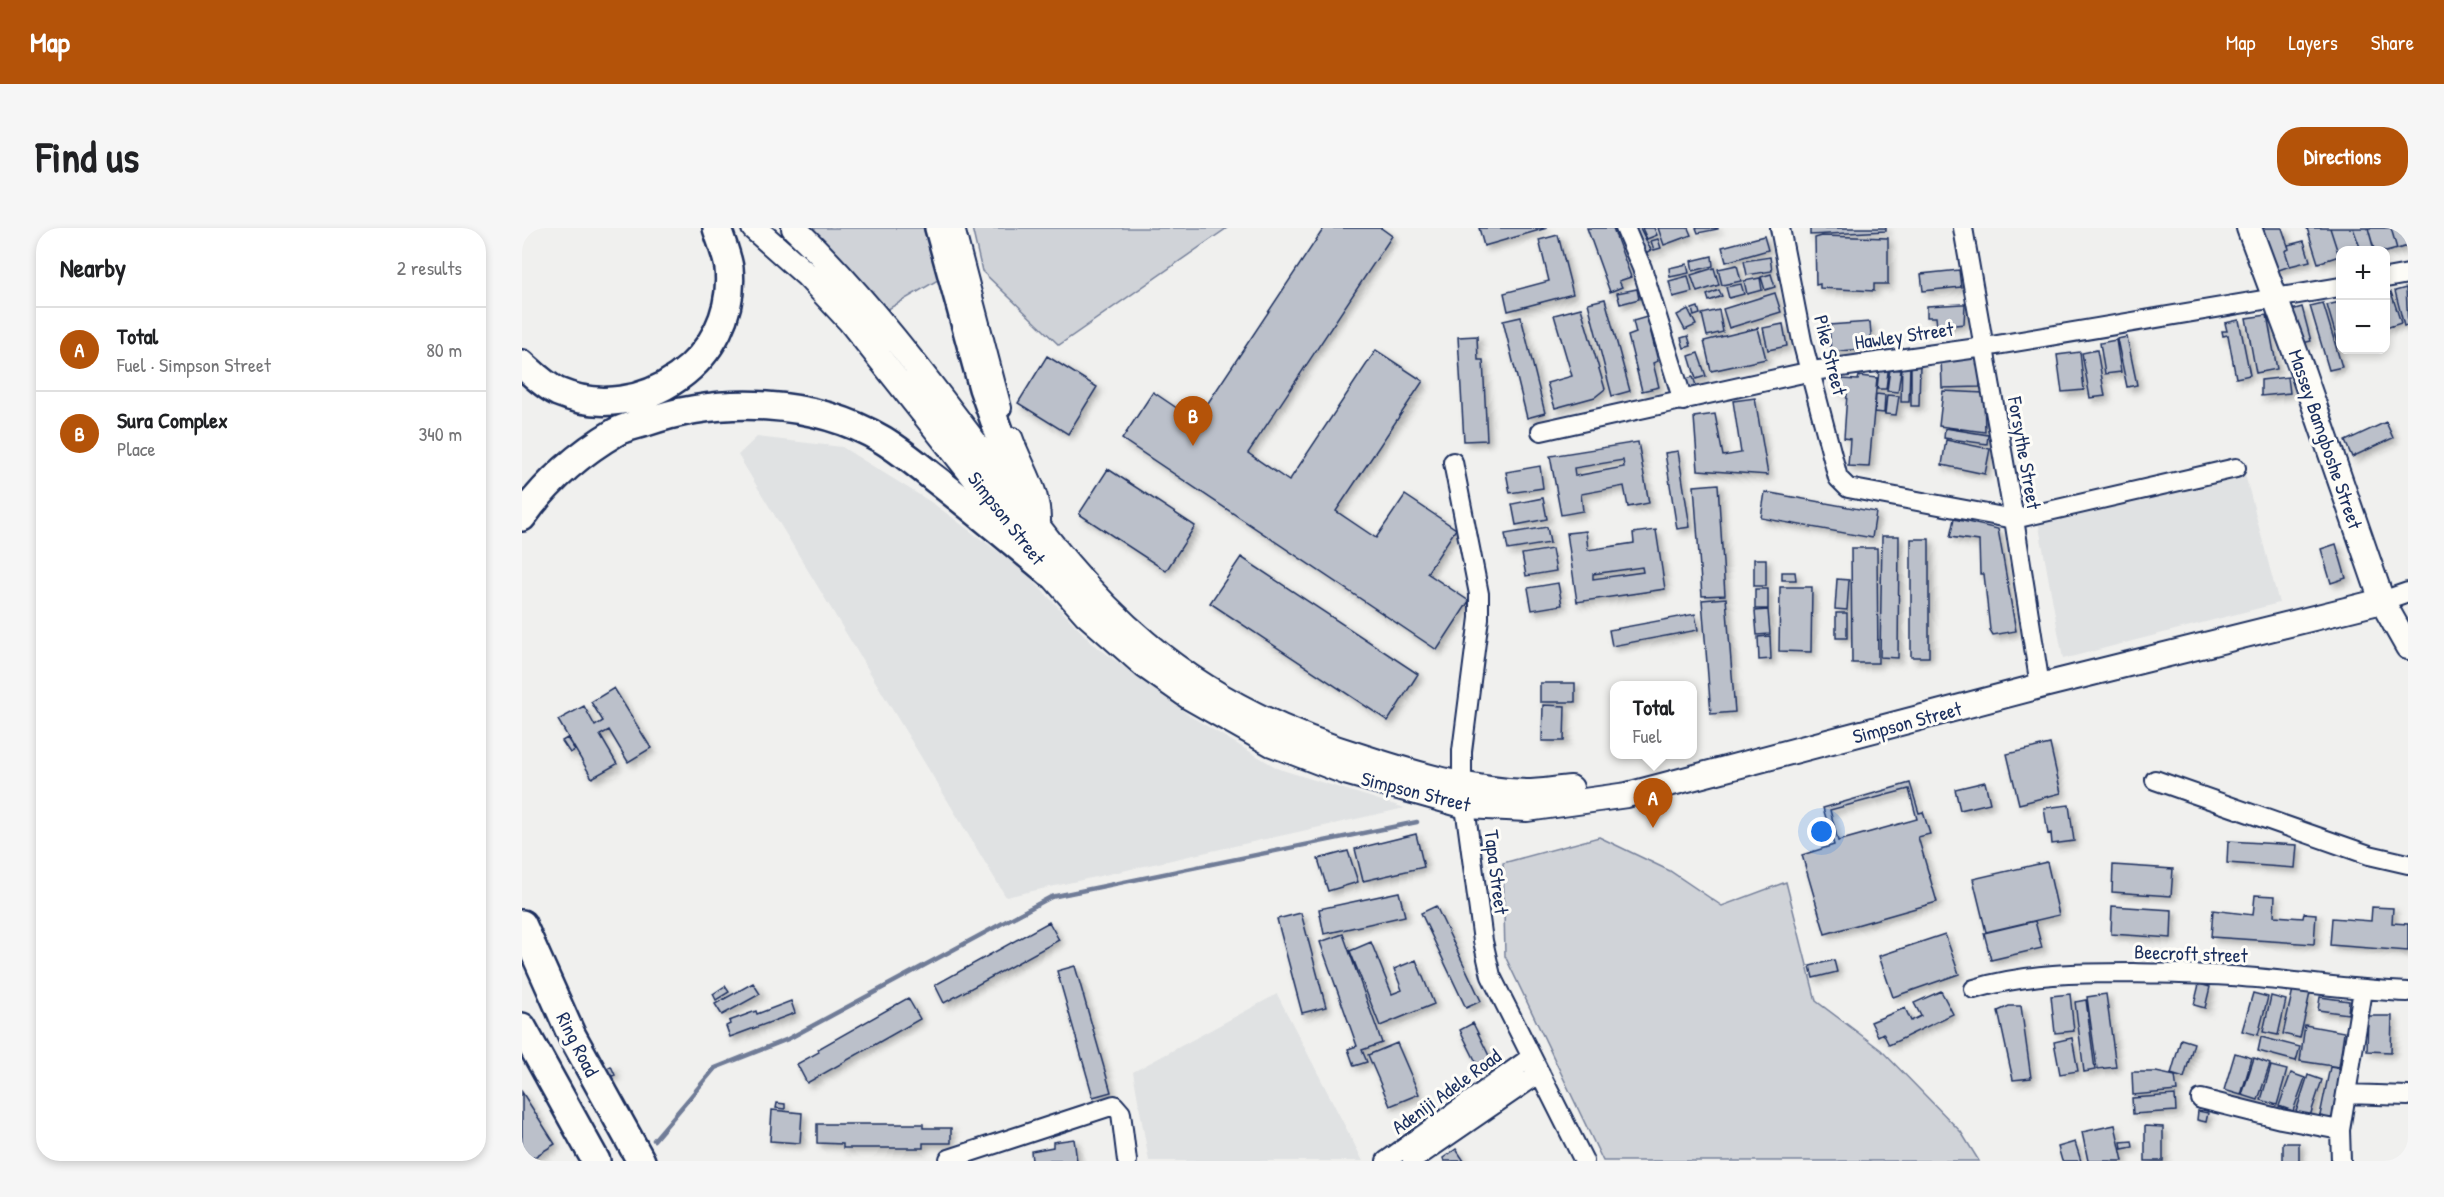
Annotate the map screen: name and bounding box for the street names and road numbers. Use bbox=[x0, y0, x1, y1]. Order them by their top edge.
street label: Pike Street bbox=[1808, 312, 1854, 399]
street label: Hawley Street bbox=[1853, 315, 1956, 355]
street label: Massey Bamgboshe Street bbox=[2283, 346, 2370, 533]
street label: Forsythe Street bbox=[2002, 394, 2048, 512]
street label: Simpson Street bbox=[962, 466, 1053, 571]
street label: Simpson Street bbox=[1850, 694, 1966, 750]
street label: Simpson Street bbox=[1359, 764, 1475, 818]
street label: Tapa Street bbox=[1478, 828, 1516, 917]
street label: Beecroft street bbox=[2134, 938, 2249, 969]
street label: Ring Road bbox=[550, 1007, 606, 1081]
street label: Adeniji Adele Road bbox=[1386, 1042, 1506, 1140]

